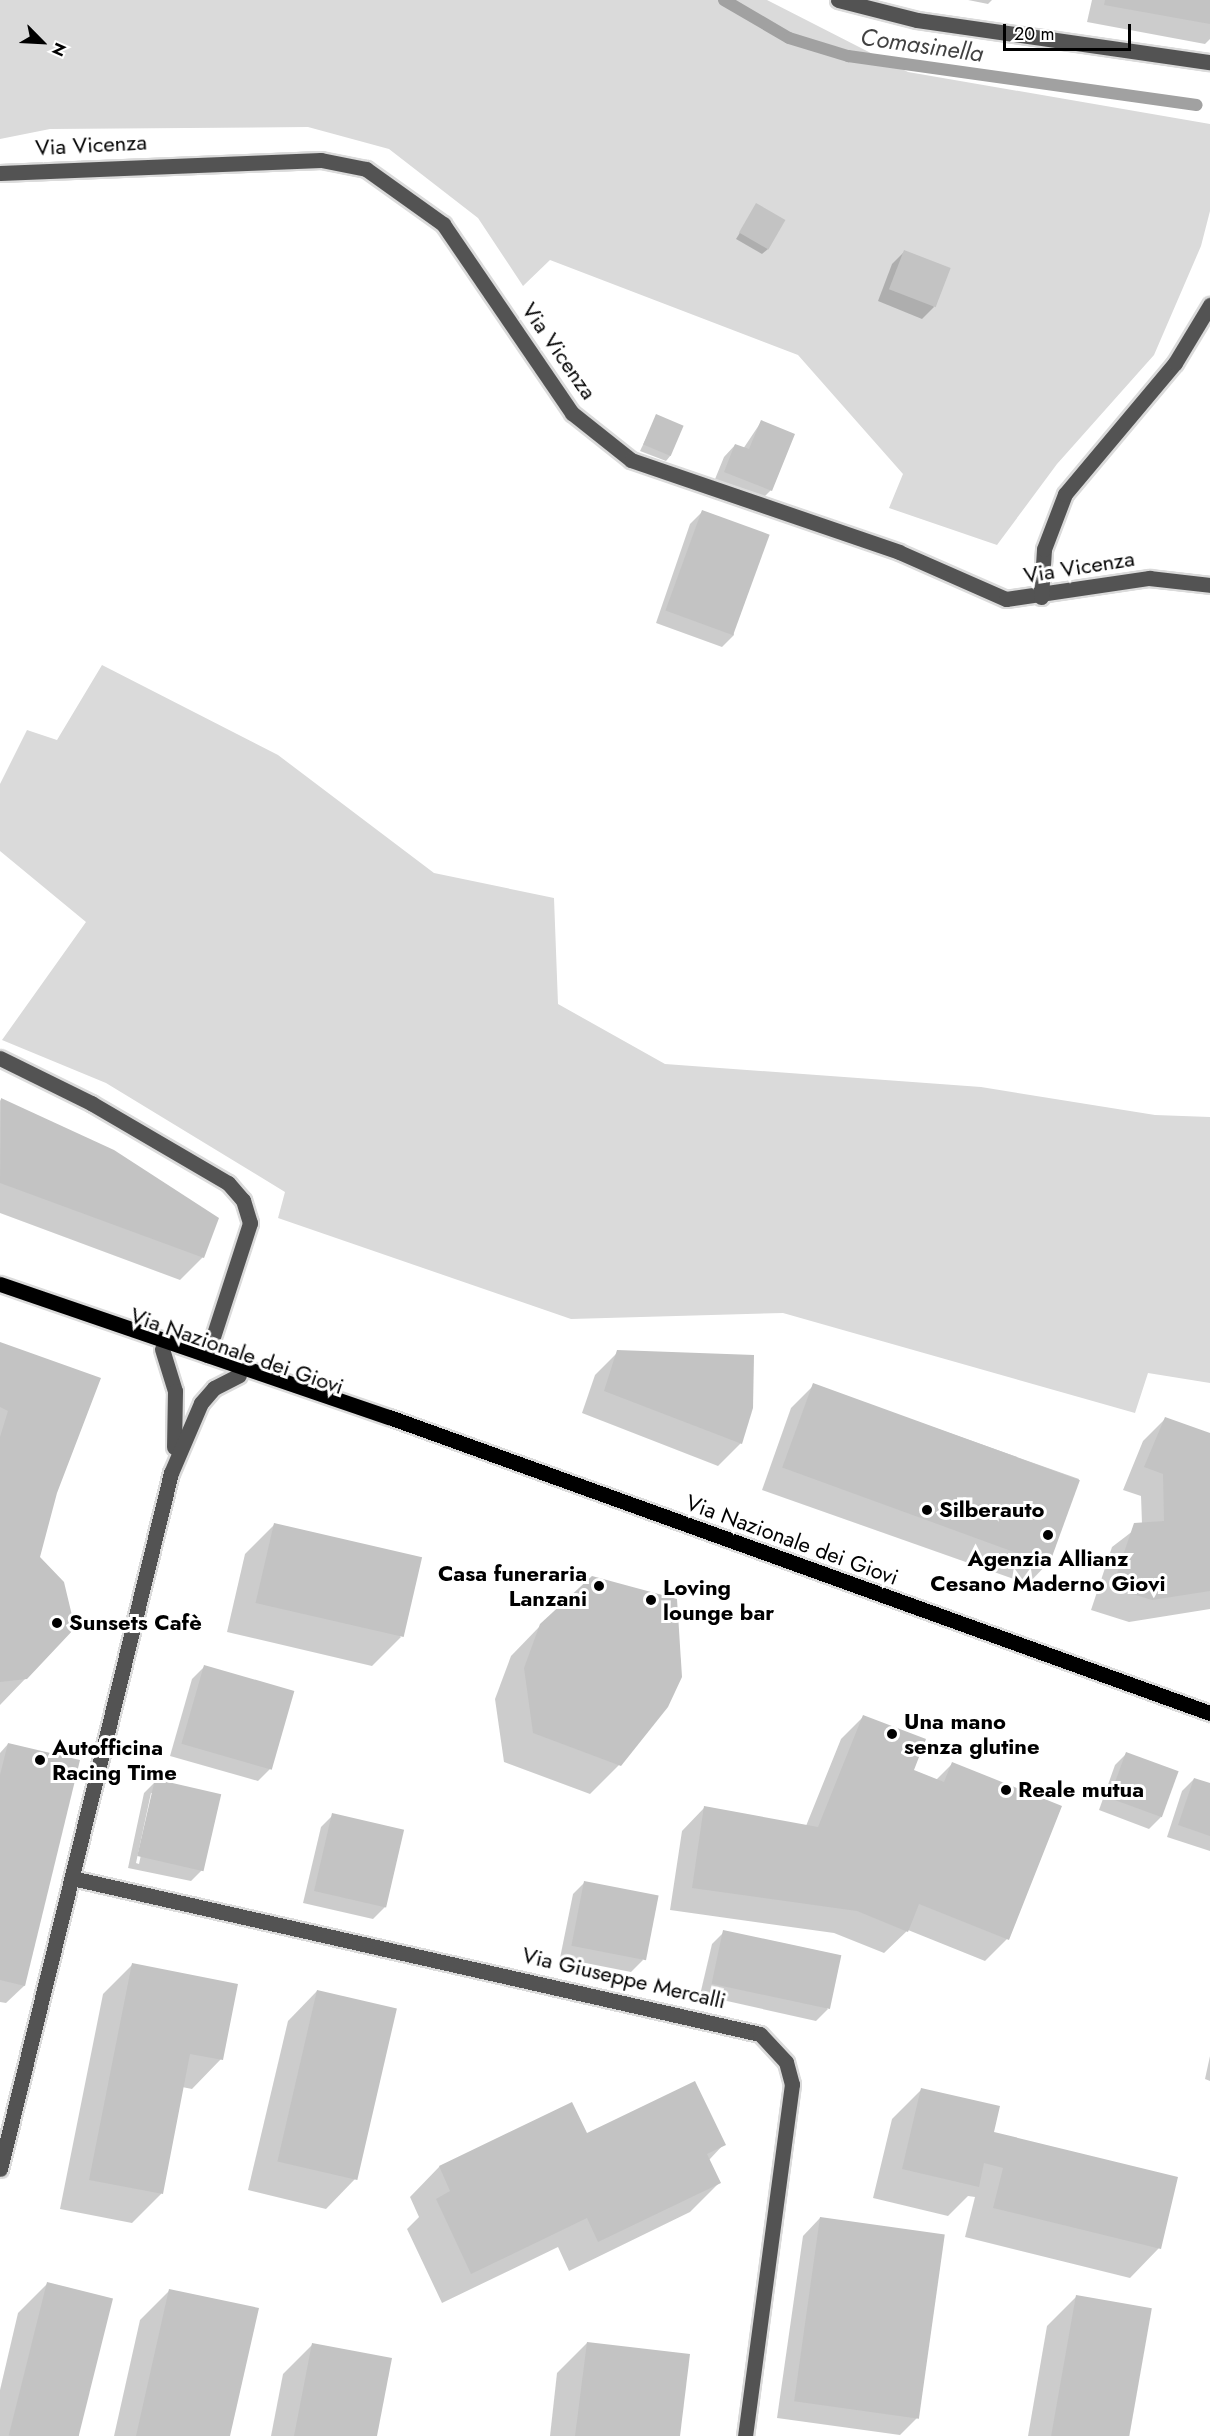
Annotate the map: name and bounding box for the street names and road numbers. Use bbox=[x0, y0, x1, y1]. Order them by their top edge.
street label: Via Vicenza bbox=[35, 129, 147, 161]
street label: Via Vicenza bbox=[516, 298, 602, 404]
street label: Via Vicenza bbox=[1022, 545, 1136, 589]
street label: Via Nazionale dei Giovi bbox=[127, 1302, 347, 1400]
street label: Via Nazionale dei Giovi bbox=[682, 1489, 902, 1591]
street label: Via Giuseppe Mercalli bbox=[520, 1942, 728, 2014]

